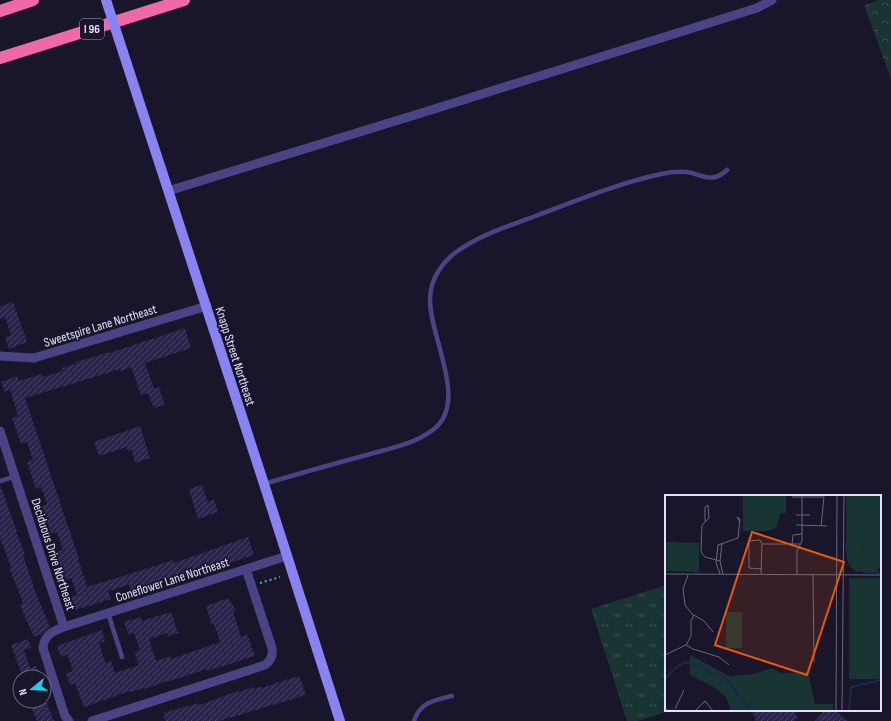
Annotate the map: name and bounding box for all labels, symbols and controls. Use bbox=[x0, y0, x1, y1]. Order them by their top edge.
road number: I 96 bbox=[80, 19, 104, 39]
street label: Sweetspire Lane Northeast bbox=[42, 301, 159, 351]
street label: Knapp Street Northeast bbox=[212, 305, 259, 408]
inset map bbox=[665, 495, 881, 711]
street label: Deciduous Drive Northeast bbox=[27, 496, 79, 612]
street label: Coneflower Lane Northeast bbox=[113, 554, 231, 606]
north arrow bbox=[12, 669, 52, 709]
text: N bbox=[16, 687, 30, 697]

